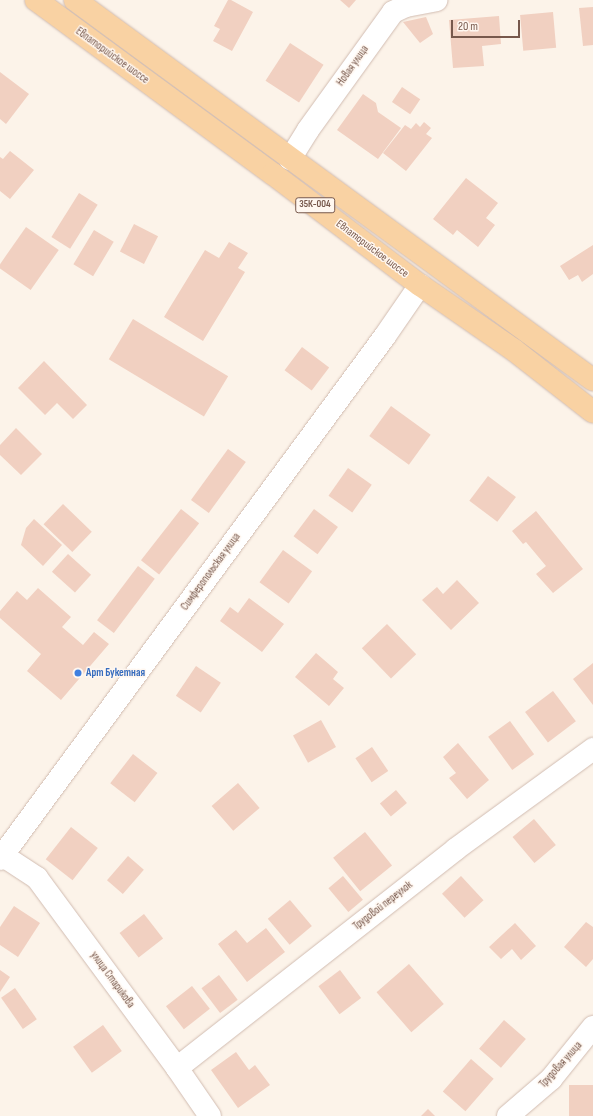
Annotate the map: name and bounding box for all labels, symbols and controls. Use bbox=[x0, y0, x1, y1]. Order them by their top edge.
scale bar bbox=[453, 12, 522, 38]
text: 20 m bbox=[458, 19, 478, 34]
street label: Евпаторийское шоссе bbox=[73, 25, 151, 87]
street label: Новая улица bbox=[334, 43, 372, 89]
road number: 35К-004 bbox=[295, 197, 335, 213]
street label: Евпаторийское шоссе bbox=[333, 217, 411, 281]
street label: Симферопольская улица bbox=[179, 531, 243, 613]
place label: Арт Букетная bbox=[86, 666, 145, 680]
marker: Арт Букетная bbox=[73, 668, 83, 678]
street label: Трудовой переулок bbox=[351, 879, 415, 933]
street label: улица Старикова bbox=[87, 949, 137, 1011]
street label: Трудовая улица bbox=[537, 1039, 585, 1091]

